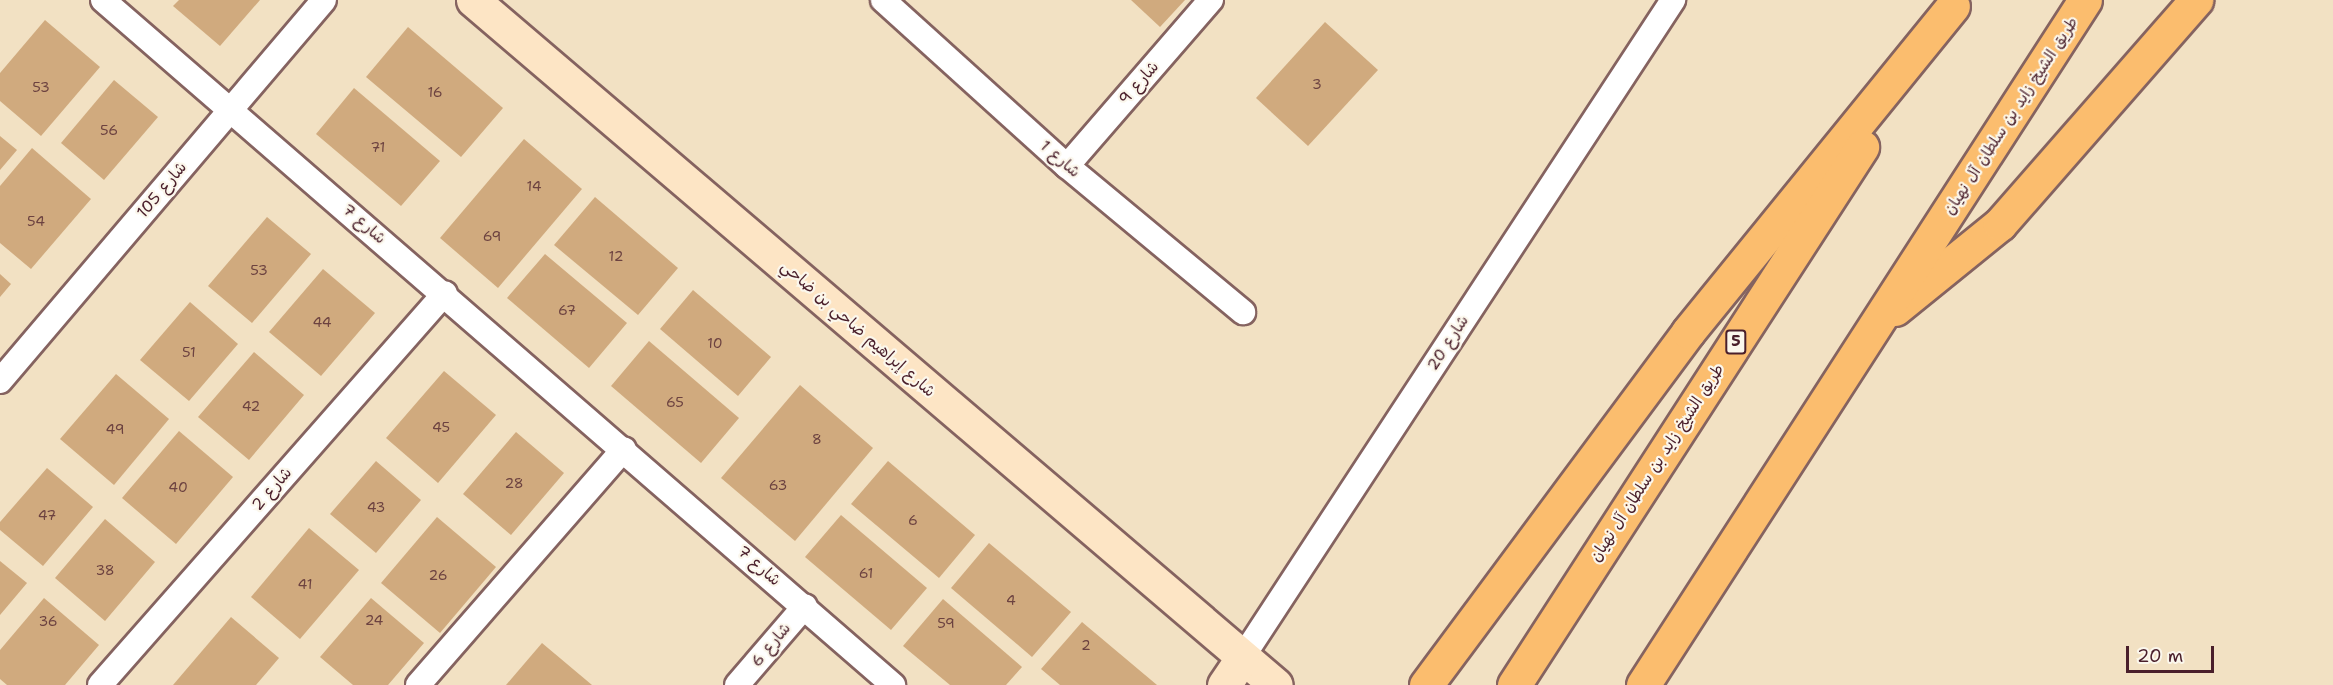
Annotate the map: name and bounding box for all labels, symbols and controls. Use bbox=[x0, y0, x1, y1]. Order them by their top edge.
street label: طريق الشيخ زايد بن سلطان آل نهيان bbox=[1940, 14, 2082, 218]
street label: شارع 9 bbox=[1115, 57, 1163, 109]
house number: 3 bbox=[1312, 76, 1322, 92]
house number: 53 bbox=[32, 79, 50, 95]
house number: 16 bbox=[427, 84, 443, 100]
house number: 56 bbox=[100, 122, 118, 138]
street label: شارع 1 bbox=[1036, 136, 1084, 182]
house number: 71 bbox=[371, 139, 385, 155]
street label: شارع 105 bbox=[133, 158, 191, 222]
house number: 14 bbox=[526, 178, 542, 194]
street label: شارع 7 bbox=[338, 200, 390, 248]
house number: 54 bbox=[27, 213, 45, 229]
house number: 69 bbox=[483, 228, 501, 244]
house number: 12 bbox=[609, 248, 623, 264]
street label: شارع إبراهيم ضاحي بن ضاحي bbox=[777, 257, 939, 401]
house number: 53 bbox=[250, 262, 268, 278]
house number: 67 bbox=[558, 302, 576, 318]
street label: شارع 20 bbox=[1423, 312, 1473, 374]
house number: 44 bbox=[312, 314, 332, 330]
road number: 5 bbox=[1724, 330, 1748, 354]
house number: 10 bbox=[707, 335, 723, 351]
house number: 51 bbox=[182, 344, 196, 360]
street label: طريق الشيخ زايد بن سلطان آل نهيان bbox=[1586, 361, 1728, 565]
house number: 65 bbox=[666, 394, 684, 410]
house number: 42 bbox=[242, 398, 260, 414]
house number: 45 bbox=[432, 419, 450, 435]
house number: 49 bbox=[106, 421, 124, 437]
house number: 8 bbox=[812, 431, 822, 447]
street label: شارع 2 bbox=[248, 463, 296, 515]
house number: 28 bbox=[504, 475, 524, 491]
house number: 63 bbox=[769, 477, 787, 493]
house number: 40 bbox=[168, 479, 188, 495]
house number: 43 bbox=[367, 499, 385, 515]
house number: 47 bbox=[38, 507, 56, 523]
house number: 6 bbox=[908, 512, 918, 528]
street label: شارع 7 bbox=[733, 542, 785, 590]
house number: 38 bbox=[95, 562, 115, 578]
house number: 61 bbox=[859, 565, 873, 581]
house number: 26 bbox=[429, 567, 447, 583]
house number: 41 bbox=[298, 576, 312, 592]
house number: 4 bbox=[1006, 592, 1016, 608]
house number: 24 bbox=[365, 612, 383, 628]
house number: 36 bbox=[38, 613, 58, 629]
house number: 59 bbox=[937, 615, 955, 631]
street label: شارع 6 bbox=[747, 619, 795, 671]
scale bar bbox=[2129, 634, 2218, 672]
house number: 2 bbox=[1081, 637, 1091, 653]
text: 20 m bbox=[2137, 644, 2183, 668]

